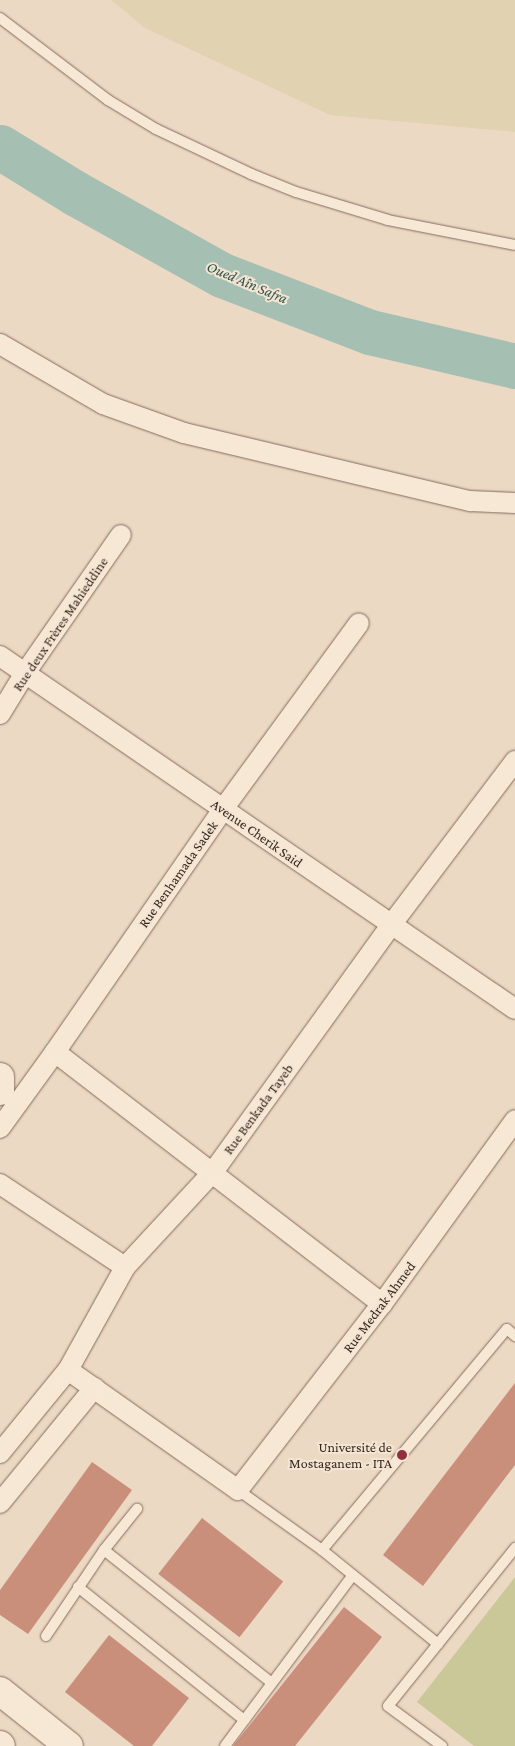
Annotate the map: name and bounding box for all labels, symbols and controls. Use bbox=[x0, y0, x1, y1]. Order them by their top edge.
water label: Oued Aîn Safra bbox=[204, 258, 290, 308]
street label: Rue deux Frères Mahieddine bbox=[9, 554, 111, 694]
street label: Avenue Cherik Said bbox=[208, 795, 306, 871]
street label: Rue Benhamada Sadek bbox=[135, 817, 221, 931]
street label: Rue Benkada Tayeb bbox=[220, 1060, 296, 1158]
street label: Rue Medrak Ahmed bbox=[339, 1258, 419, 1356]
place label: Université de Mostaganem - ITA bbox=[289, 1439, 392, 1471]
marker: Université de Mostaganem - ITA bbox=[396, 1449, 408, 1461]

